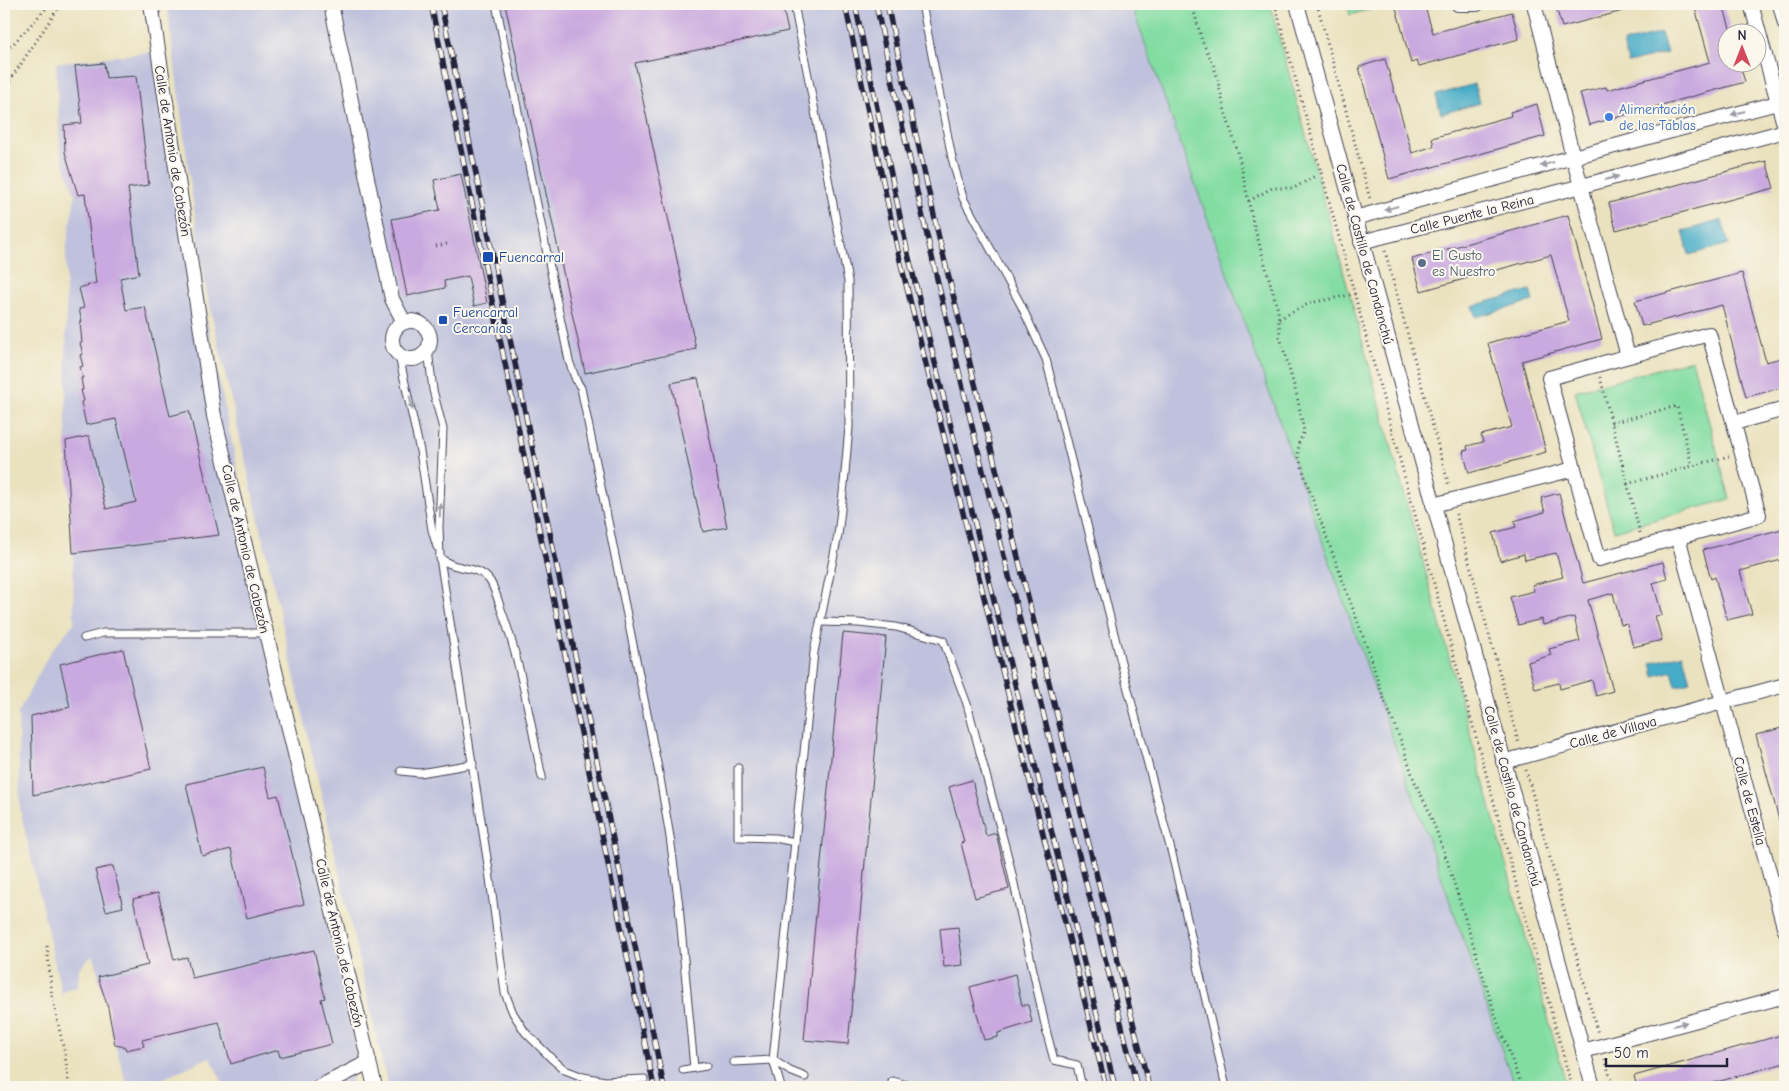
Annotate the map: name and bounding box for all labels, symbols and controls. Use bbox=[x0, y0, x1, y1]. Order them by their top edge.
north arrow bbox=[1716, 22, 1766, 72]
text: N bbox=[1737, 27, 1747, 44]
street label: Calle de Antonio de Cabezón bbox=[151, 64, 194, 238]
place label: Alimentación de las Tablas bbox=[1619, 101, 1696, 134]
one-way arrow bbox=[1731, 109, 1746, 117]
marker: Alimentación de las Tablas bbox=[1603, 111, 1615, 123]
one-way arrow bbox=[1540, 160, 1555, 168]
street label: Calle de Castillo de Candanchú bbox=[1332, 162, 1397, 346]
one-way arrow bbox=[1604, 174, 1620, 182]
street label: Calle Puente la Reina bbox=[1408, 191, 1536, 238]
one-way arrow bbox=[1383, 204, 1398, 212]
place label: El Gusto es Nuestro bbox=[1432, 247, 1495, 280]
place label: Fuencarral bbox=[499, 249, 564, 266]
marker: Fuencarral bbox=[481, 250, 495, 264]
marker: El Gusto es Nuestro bbox=[1416, 257, 1428, 269]
place label: Fuencarral Cercanías bbox=[453, 304, 518, 337]
marker: Fuencarral Cercanías bbox=[437, 314, 449, 326]
one-way arrow bbox=[407, 396, 415, 412]
street label: Calle de Antonio de Cabezón bbox=[218, 463, 273, 635]
one-way arrow bbox=[436, 501, 444, 517]
street label: Calle de Castillo de Candanchú bbox=[1480, 704, 1545, 888]
street label: Calle de Villava bbox=[1568, 713, 1659, 752]
street label: Calle de Estella bbox=[1730, 755, 1770, 847]
street label: Calle de Antonio de Cabezón bbox=[312, 857, 367, 1029]
one-way arrow bbox=[1673, 1020, 1688, 1028]
scale bar bbox=[1606, 1036, 1728, 1068]
text: 50 m bbox=[1614, 1044, 1649, 1062]

